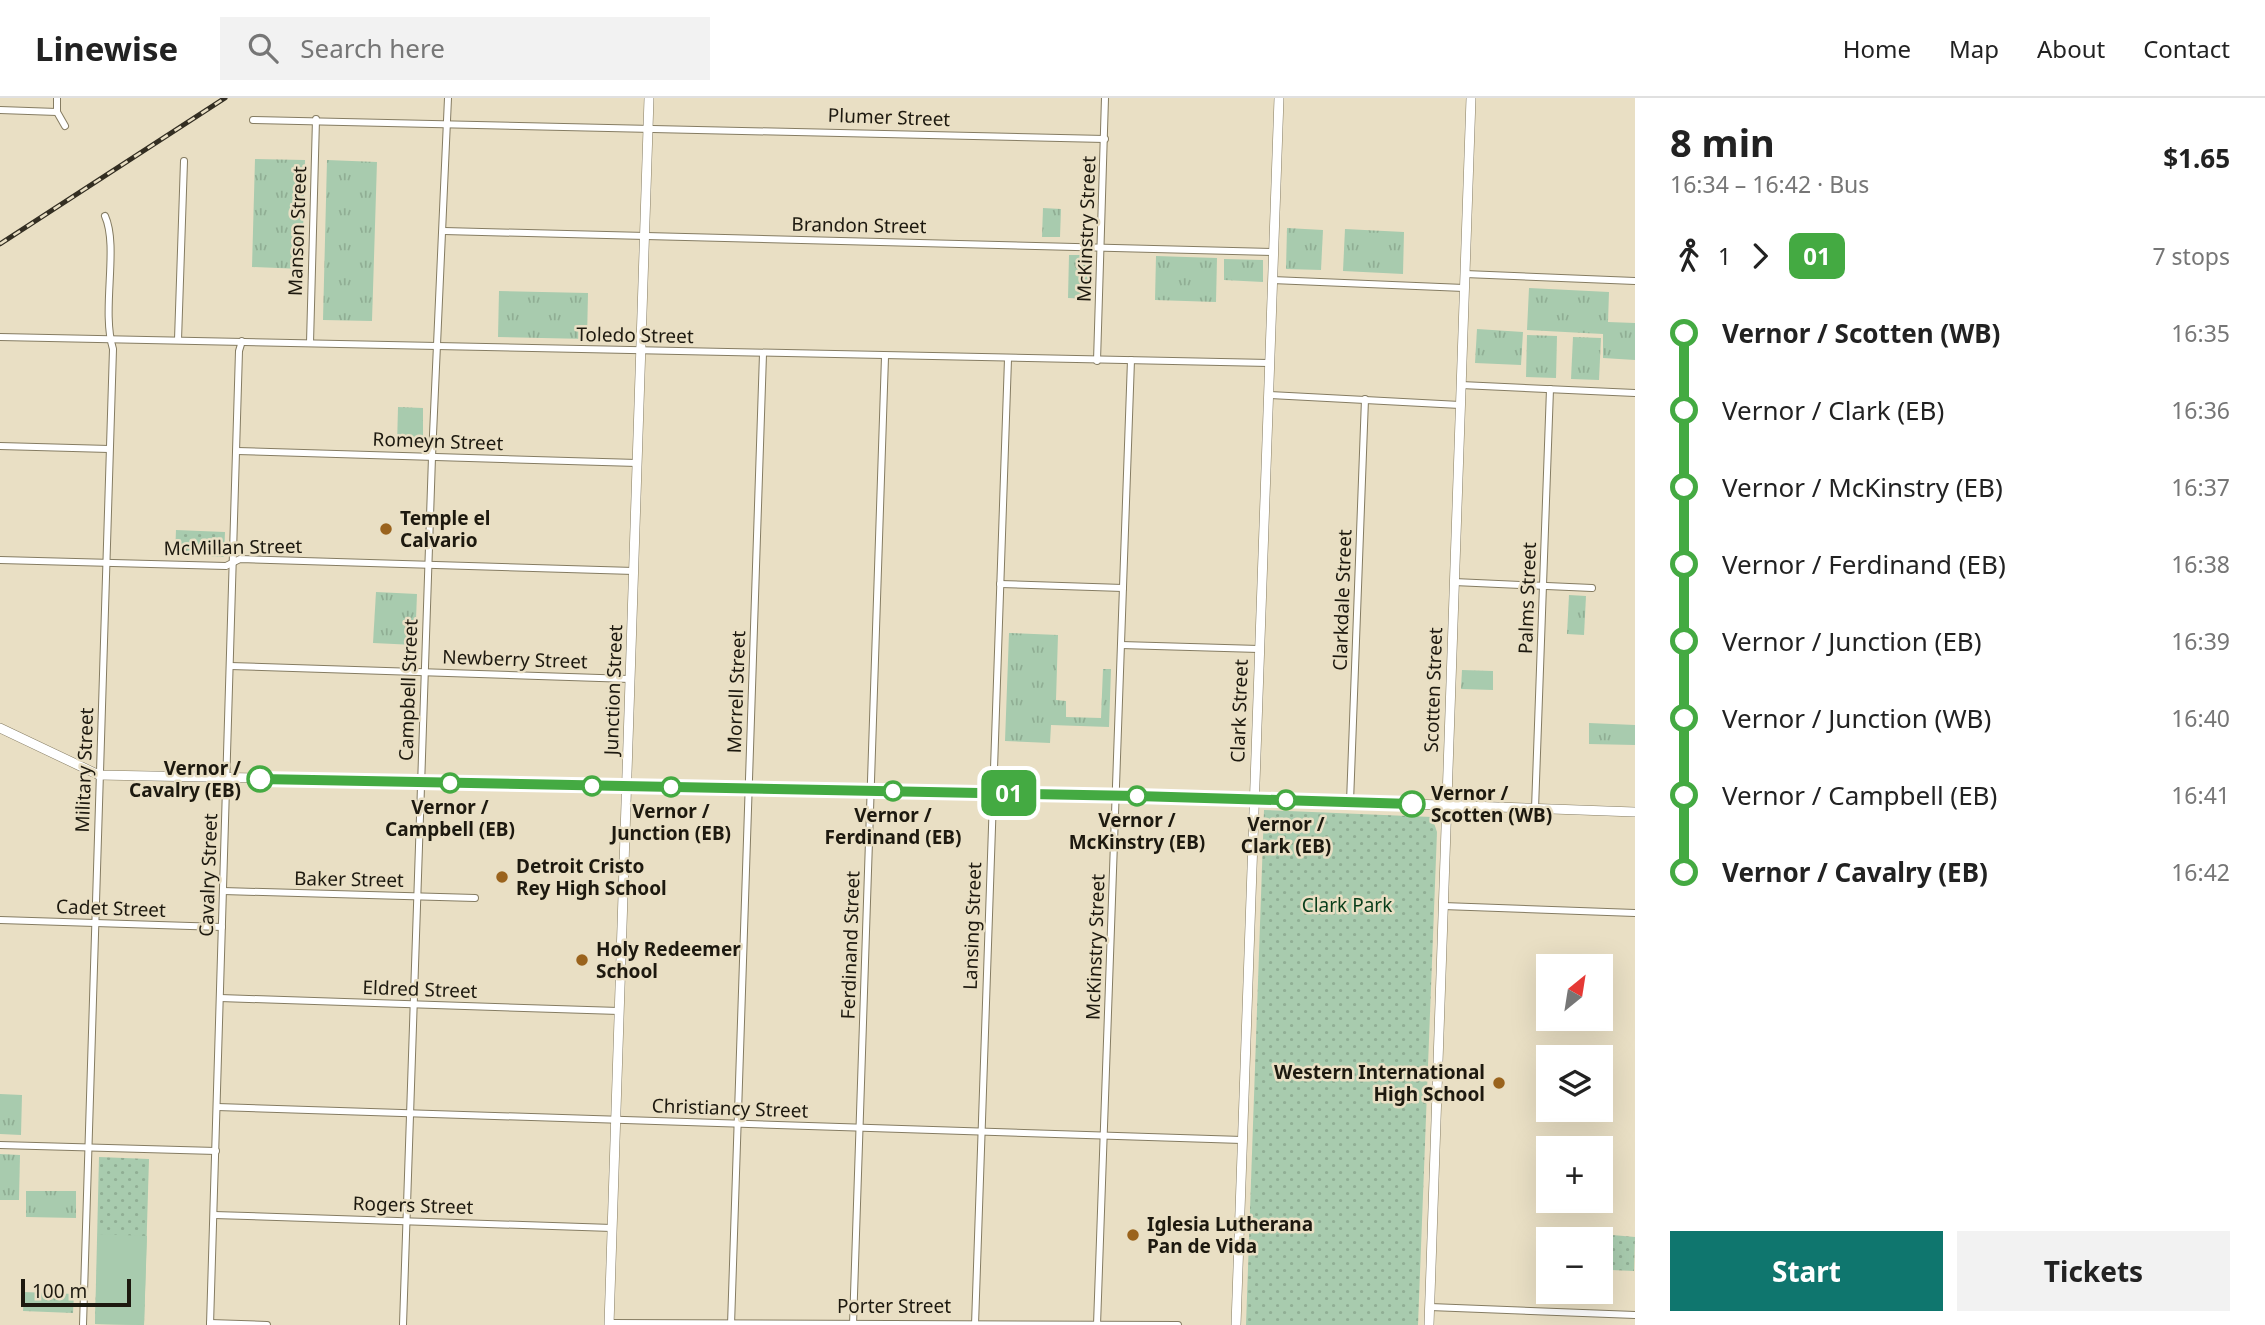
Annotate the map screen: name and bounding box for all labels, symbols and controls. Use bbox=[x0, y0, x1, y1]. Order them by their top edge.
search box bbox=[220, 17, 710, 80]
text: Linewise bbox=[35, 26, 178, 71]
icon: search bbox=[244, 29, 282, 67]
text: Search here bbox=[300, 30, 445, 66]
text: Home bbox=[1843, 32, 1911, 65]
text: Map bbox=[1949, 32, 1999, 65]
text: About bbox=[2037, 32, 2105, 65]
text: Contact bbox=[2143, 32, 2230, 65]
street label: Plumer Street bbox=[827, 102, 951, 132]
text: 8 min bbox=[1670, 116, 1775, 168]
text: $1.65 bbox=[2163, 140, 2230, 176]
street label: McKinstry Street bbox=[1070, 155, 1102, 303]
street label: Manson Street bbox=[282, 165, 312, 296]
text: 16:34 – 16:42 · Bus bbox=[1670, 168, 1869, 200]
street label: Brandon Street bbox=[791, 211, 927, 239]
icon: walk bbox=[1670, 237, 1708, 275]
icon: forward bbox=[1741, 237, 1779, 275]
text: 01 bbox=[1803, 239, 1831, 272]
text: 1 bbox=[1718, 240, 1731, 272]
text: 7 stops bbox=[2152, 240, 2230, 272]
text: Vernor / Scotten (WB) bbox=[1722, 315, 2000, 351]
text: 16:35 bbox=[2171, 317, 2230, 349]
street label: Toledo Street bbox=[576, 321, 694, 349]
text: Vernor / Clark (EB) bbox=[1722, 392, 1944, 428]
text: 16:36 bbox=[2171, 394, 2230, 426]
street label: Romeyn Street bbox=[372, 426, 504, 456]
text: Vernor / McKinstry (EB) bbox=[1722, 469, 2003, 505]
text: 16:37 bbox=[2171, 471, 2230, 503]
place label: Temple el Calvario bbox=[400, 505, 490, 553]
marker: Temple el Calvario bbox=[378, 521, 394, 537]
street label: Clarkdale Street bbox=[1327, 529, 1357, 671]
street label: McMillan Street bbox=[163, 533, 303, 561]
street label: Palms Street bbox=[1512, 541, 1542, 654]
text: Vernor / Ferdinand (EB) bbox=[1722, 546, 2006, 582]
text: 16:38 bbox=[2171, 548, 2230, 580]
street label: Campbell Street bbox=[393, 618, 423, 762]
text: Vernor / Junction (EB) bbox=[1722, 623, 1982, 659]
street label: Junction Street bbox=[598, 624, 628, 758]
text: 16:39 bbox=[2171, 625, 2230, 657]
street label: Scotten Street bbox=[1418, 627, 1448, 753]
street label: Morrell Street bbox=[721, 630, 751, 754]
street label: Newberry Street bbox=[442, 643, 588, 675]
street label: Clark Street bbox=[1224, 659, 1254, 763]
text: Vernor / Junction (WB) bbox=[1722, 700, 1991, 736]
text: 16:40 bbox=[2171, 702, 2230, 734]
street label: Military Street bbox=[69, 707, 99, 833]
place label: Vernor / Cavalry (EB) bbox=[129, 755, 241, 803]
marker: Vernor / Cavalry (EB) bbox=[247, 766, 273, 792]
line badge: 01 bbox=[978, 770, 1040, 816]
marker: Vernor / Campbell (EB) bbox=[440, 773, 460, 793]
unlabelled marker bbox=[582, 776, 602, 796]
text: 01 bbox=[995, 776, 1023, 809]
marker: Vernor / Junction (EB) bbox=[661, 777, 681, 797]
text: Vernor / Campbell (EB) bbox=[1722, 777, 1997, 813]
text: 16:41 bbox=[2171, 779, 2230, 811]
place label: Vernor / Scotten (WB) bbox=[1431, 780, 1552, 828]
marker: Vernor / Ferdinand (EB) bbox=[883, 781, 903, 801]
marker: Vernor / McKinstry (EB) bbox=[1127, 786, 1147, 806]
marker: Vernor / Clark (EB) bbox=[1276, 790, 1296, 810]
marker: Vernor / Scotten (WB) bbox=[1399, 791, 1425, 817]
place label: Vernor / Campbell (EB) bbox=[385, 794, 515, 842]
place label: Vernor / Junction (EB) bbox=[609, 798, 731, 846]
place label: Vernor / Ferdinand (EB) bbox=[825, 802, 961, 850]
place label: Vernor / McKinstry (EB) bbox=[1069, 807, 1205, 855]
place label: Vernor / Clark (EB) bbox=[1241, 811, 1331, 859]
street label: Cavalry Street bbox=[193, 813, 223, 937]
place label: Detroit Cristo Rey High School bbox=[516, 853, 667, 901]
text: Vernor / Cavalry (EB) bbox=[1722, 854, 1988, 890]
text: 16:42 bbox=[2171, 856, 2230, 888]
street label: Lansing Street bbox=[957, 862, 987, 990]
street label: Baker Street bbox=[294, 865, 404, 893]
marker: Detroit Cristo Rey High School bbox=[494, 869, 510, 885]
street label: Ferdinand Street bbox=[834, 870, 866, 1020]
street label: McKinstry Street bbox=[1079, 873, 1111, 1021]
park label: Clark Park bbox=[1302, 892, 1392, 918]
street label: Cadet Street bbox=[56, 893, 167, 923]
place label: Holy Redeemer School bbox=[596, 936, 741, 984]
marker: Holy Redeemer School bbox=[574, 952, 590, 968]
north arrow bbox=[1536, 954, 1614, 1031]
map controls bbox=[1536, 954, 1613, 1304]
street label: Eldred Street bbox=[362, 974, 478, 1004]
button: layers bbox=[1536, 1045, 1613, 1122]
place label: Western International High School bbox=[1274, 1059, 1485, 1107]
marker: Western International High School bbox=[1491, 1075, 1507, 1091]
street label: Christiancy Street bbox=[651, 1092, 809, 1124]
button: + bbox=[1536, 1136, 1613, 1213]
street label: Rogers Street bbox=[352, 1190, 474, 1220]
place label: Iglesia Lutherana Pan de Vida bbox=[1147, 1211, 1313, 1259]
marker: Iglesia Lutherana Pan de Vida bbox=[1125, 1227, 1141, 1243]
button: − bbox=[1536, 1227, 1613, 1304]
button: Start bbox=[1670, 1231, 1943, 1311]
button: Tickets bbox=[1957, 1231, 2230, 1311]
scale bar bbox=[21, 1276, 131, 1308]
text: 100 m bbox=[32, 1278, 87, 1304]
street label: Porter Street bbox=[837, 1293, 951, 1319]

